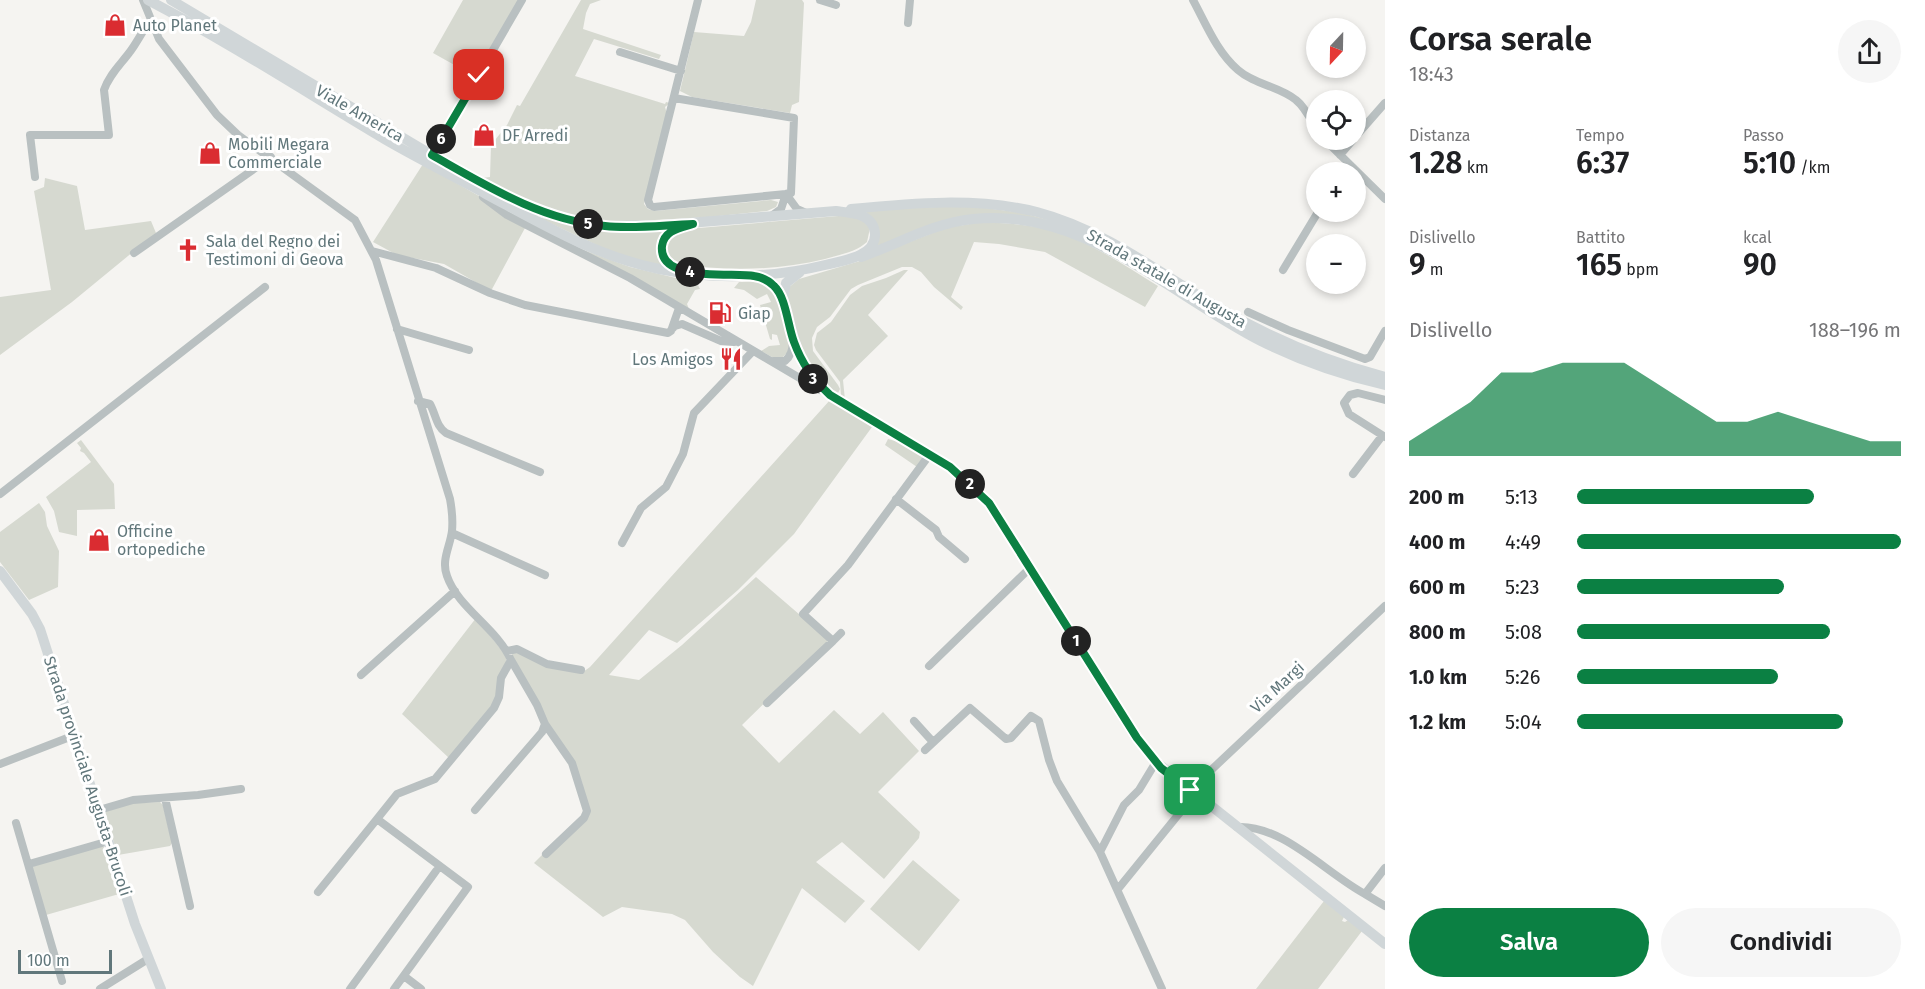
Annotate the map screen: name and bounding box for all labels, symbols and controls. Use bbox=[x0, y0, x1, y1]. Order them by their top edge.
shop icon: Auto Planet bbox=[102, 12, 128, 38]
place label: Auto Planet bbox=[133, 16, 217, 35]
north arrow bbox=[1306, 18, 1366, 78]
map controls bbox=[1306, 18, 1366, 294]
text: Corsa serale bbox=[1409, 19, 1592, 59]
button: share bbox=[1838, 20, 1901, 83]
pin bbox=[453, 49, 504, 100]
icon: check bbox=[462, 58, 495, 91]
text: 18:43 bbox=[1409, 62, 1454, 86]
street label: Viale America bbox=[313, 81, 407, 146]
button: locate bbox=[1306, 90, 1366, 150]
shop icon: DF Arredi bbox=[471, 122, 497, 148]
pin: 6 bbox=[426, 124, 456, 154]
place label: DF Arredi bbox=[502, 126, 568, 145]
text: Distanza bbox=[1409, 126, 1471, 145]
text: Tempo bbox=[1576, 126, 1625, 145]
text: Passo bbox=[1743, 126, 1784, 145]
text: 6 bbox=[436, 129, 446, 148]
place label: Mobili Megara Commerciale bbox=[228, 135, 329, 172]
shop icon: Mobili Megara Commerciale bbox=[197, 140, 223, 166]
text: 1.28 bbox=[1409, 145, 1462, 181]
text: 6:37 bbox=[1576, 145, 1629, 181]
text: 5:10 bbox=[1743, 145, 1796, 181]
text: km bbox=[1462, 158, 1489, 177]
text: /km bbox=[1796, 158, 1830, 177]
button: + bbox=[1306, 162, 1366, 222]
pin: 5 bbox=[573, 209, 603, 239]
text: 5 bbox=[584, 214, 592, 233]
street label: Strada statale di Augusta bbox=[1084, 225, 1250, 332]
text: Dislivello bbox=[1409, 228, 1476, 247]
text: Battito bbox=[1576, 228, 1625, 247]
text: kcal bbox=[1743, 228, 1772, 247]
place label: Sala del Regno dei Testimoni di Geova bbox=[206, 232, 344, 269]
button: − bbox=[1306, 234, 1366, 294]
church icon: Sala del Regno dei Testimoni di Geova bbox=[175, 237, 201, 263]
text: 9 bbox=[1409, 247, 1426, 283]
text: 165 bbox=[1576, 247, 1622, 283]
text: 90 bbox=[1743, 247, 1777, 283]
pin: 4 bbox=[675, 257, 705, 287]
text: m bbox=[1426, 260, 1444, 279]
text: bpm bbox=[1622, 260, 1659, 279]
text: 4 bbox=[685, 262, 695, 281]
fuel station icon: Giap bbox=[707, 300, 733, 326]
place label: Giap bbox=[738, 304, 771, 323]
text: Dislivello bbox=[1409, 318, 1492, 342]
text: 188–196 m bbox=[1809, 318, 1901, 342]
restaurant icon: Los Amigos bbox=[718, 346, 744, 372]
place label: Los Amigos bbox=[632, 350, 713, 369]
pin: 3 bbox=[798, 364, 828, 394]
text: 3 bbox=[809, 369, 817, 388]
pin: 2 bbox=[955, 469, 985, 499]
text: 2 bbox=[966, 474, 974, 493]
text: 200 m bbox=[1409, 485, 1464, 509]
text: 5:13 bbox=[1505, 485, 1538, 509]
place label: Officine ortopediche bbox=[117, 522, 205, 559]
shop icon: Officine ortopediche bbox=[86, 527, 112, 553]
text: 400 m bbox=[1409, 530, 1465, 554]
text: 4:49 bbox=[1505, 530, 1541, 554]
text: 600 m bbox=[1409, 575, 1465, 599]
text: 5:23 bbox=[1505, 575, 1540, 599]
text: 800 m bbox=[1409, 620, 1466, 644]
text: 5:08 bbox=[1505, 620, 1542, 644]
pin: 1 bbox=[1061, 626, 1091, 656]
text: 1 bbox=[1072, 631, 1080, 650]
street label: Strada provinciale Augusta-Brucoli bbox=[40, 654, 135, 898]
street label: Via Margi bbox=[1247, 658, 1308, 717]
text: 1.0 km bbox=[1409, 665, 1467, 689]
text: 5:26 bbox=[1505, 665, 1540, 689]
text: 1.2 km bbox=[1409, 710, 1466, 734]
text: 5:04 bbox=[1505, 710, 1542, 734]
pin bbox=[1164, 764, 1215, 815]
icon: arrive bbox=[1173, 773, 1206, 806]
button: Salva bbox=[1409, 908, 1649, 977]
button: Condividi bbox=[1661, 908, 1901, 977]
scale bar bbox=[18, 947, 112, 974]
text: 100 m bbox=[27, 951, 70, 970]

